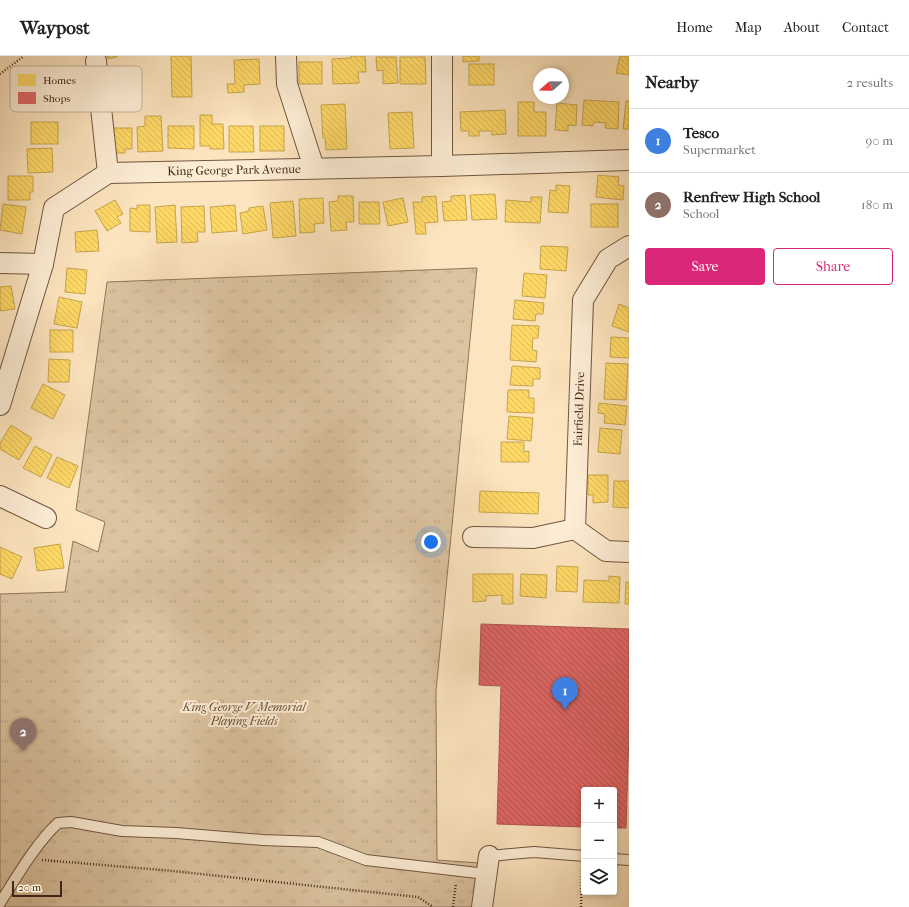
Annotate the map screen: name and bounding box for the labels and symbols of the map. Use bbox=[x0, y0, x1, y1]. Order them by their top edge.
legend bbox=[10, 66, 142, 112]
north arrow bbox=[533, 68, 569, 104]
text: Homes bbox=[43, 74, 76, 87]
text: Shops bbox=[43, 92, 70, 105]
street label: King George Park Avenue bbox=[167, 162, 301, 178]
street label: Fairfield Drive bbox=[571, 371, 587, 447]
your location bbox=[421, 532, 441, 552]
pin: 1 bbox=[552, 677, 578, 710]
park label: King George V Memorial Playing Fields bbox=[182, 700, 307, 728]
pin: 2 bbox=[10, 718, 36, 751]
scale bar bbox=[12, 879, 62, 898]

